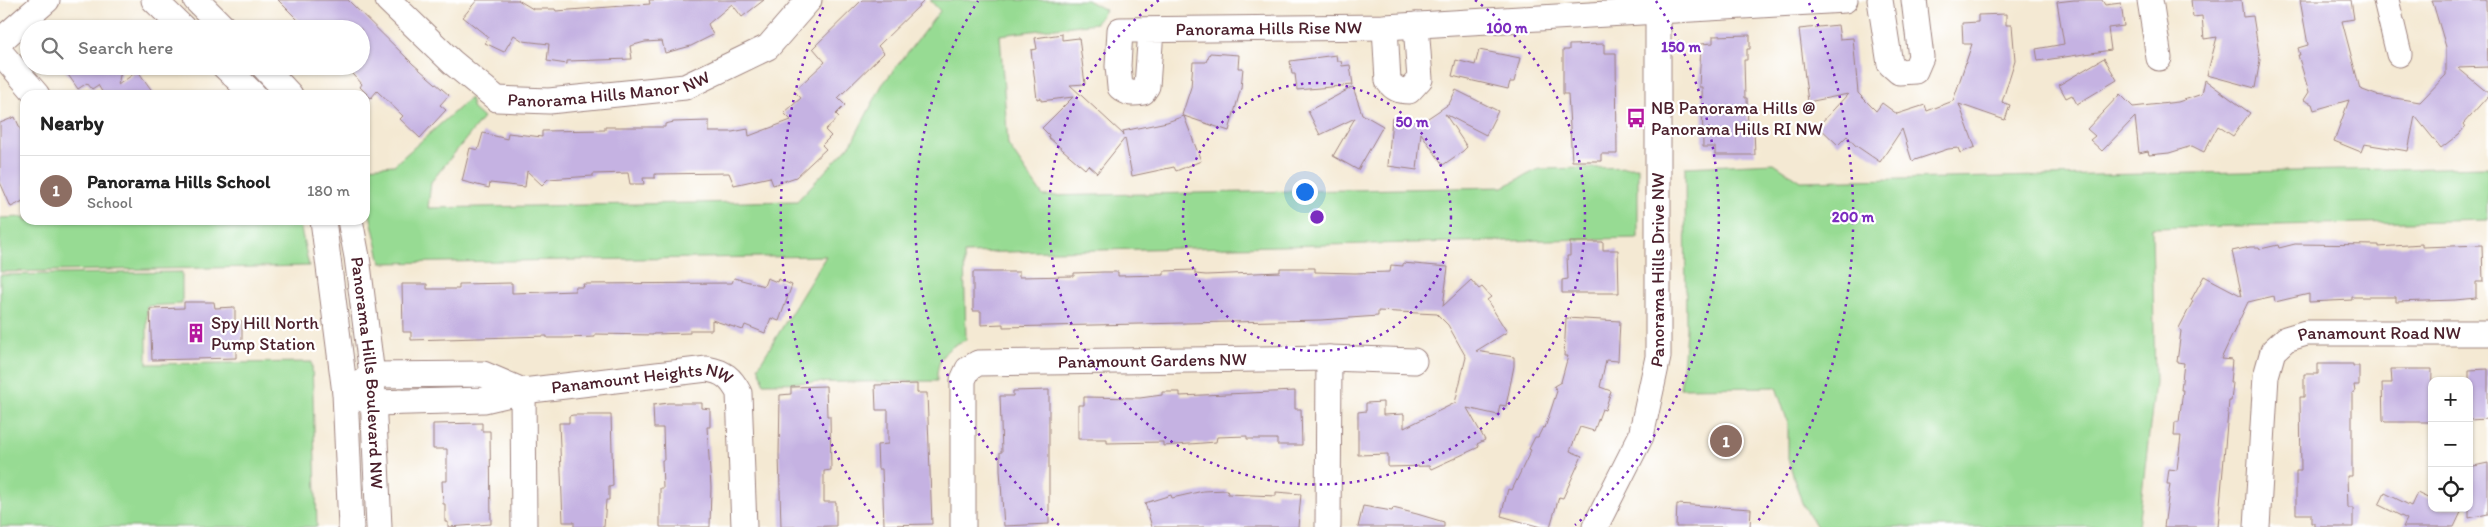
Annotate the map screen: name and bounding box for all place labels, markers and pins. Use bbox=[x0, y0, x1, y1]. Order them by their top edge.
place label: NB Panorama Hills @ Panorama Hills RI NW bbox=[1651, 97, 1823, 140]
bus stop icon: NB Panorama Hills @ Panorama Hills RI NW bbox=[1625, 107, 1647, 129]
centre of rings bbox=[1308, 208, 1326, 226]
place label: Spy Hill North Pump Station bbox=[211, 312, 319, 355]
building icon: Spy Hill North Pump Station bbox=[185, 322, 207, 344]
pin: 1 bbox=[1710, 422, 1742, 460]

